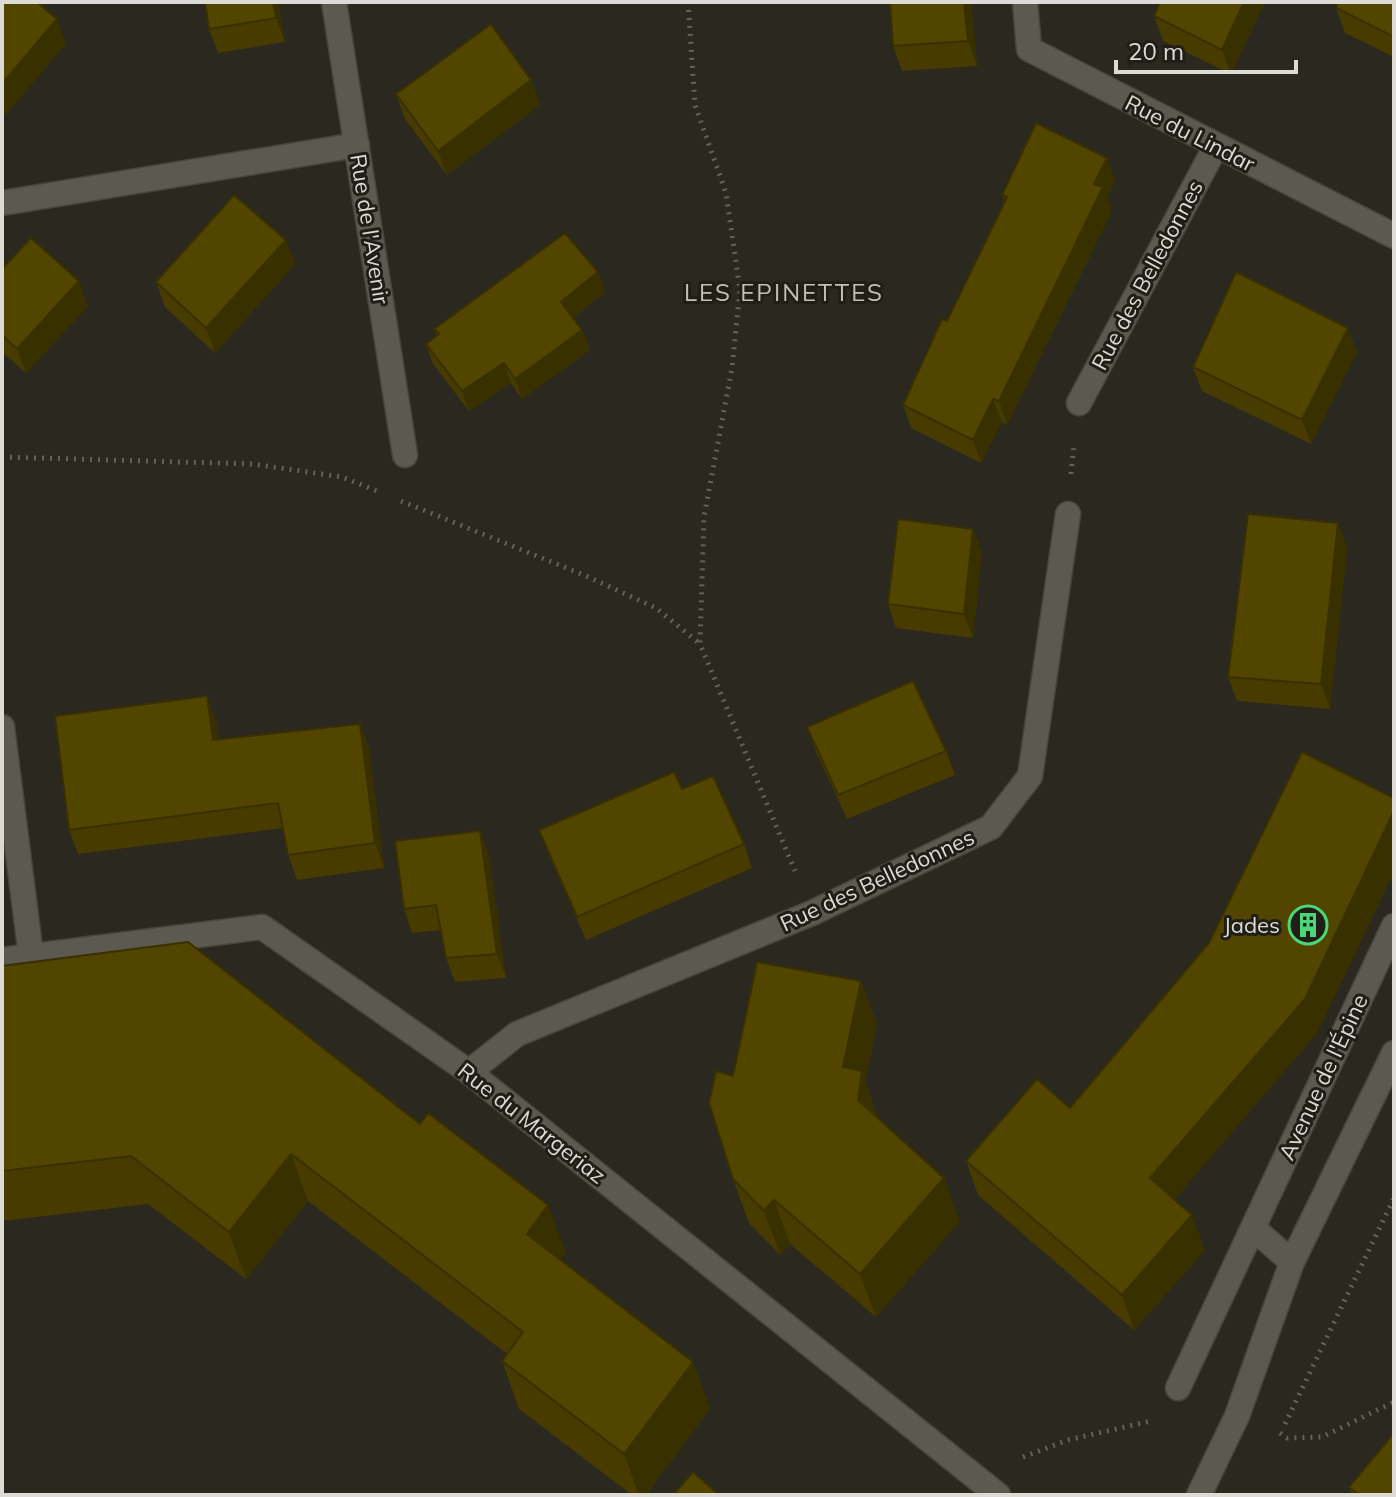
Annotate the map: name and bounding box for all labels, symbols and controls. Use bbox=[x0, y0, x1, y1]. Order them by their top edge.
scale bar bbox=[1116, 24, 1296, 74]
text: 20 m bbox=[1128, 36, 1184, 66]
street label: Rue du Lindar bbox=[1120, 88, 1260, 178]
street label: Rue de l'Avenir bbox=[344, 152, 396, 306]
street label: Rue des Belledonnes bbox=[1085, 175, 1209, 375]
district label: LES EPINETTES bbox=[684, 277, 884, 307]
street label: Rue des Belledonnes bbox=[775, 823, 979, 937]
building icon: Jades bbox=[1287, 904, 1329, 946]
place label: Jades bbox=[1223, 911, 1280, 939]
street label: Avenue de l'Épine bbox=[1272, 990, 1374, 1164]
street label: Rue du Margeriaz bbox=[452, 1056, 612, 1190]

